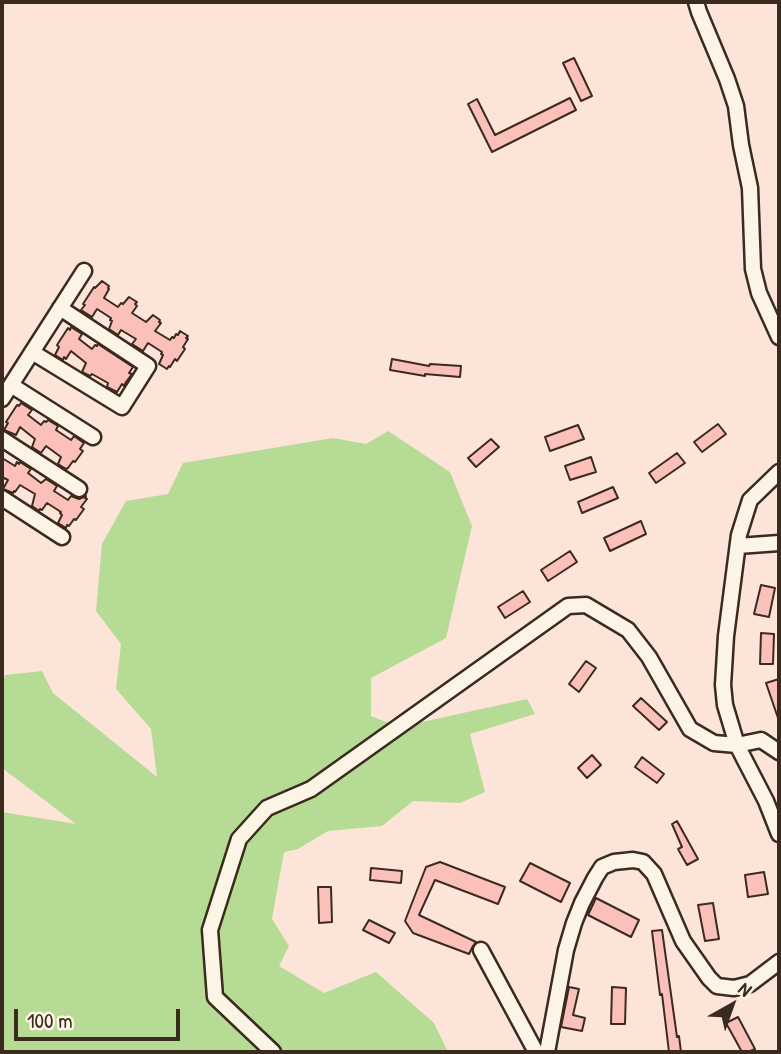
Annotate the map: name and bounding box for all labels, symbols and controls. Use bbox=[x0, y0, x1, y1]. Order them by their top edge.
north arrow bbox=[697, 970, 767, 1040]
text: N bbox=[733, 976, 758, 1002]
scale bar bbox=[18, 995, 184, 1038]
text: 100 m bbox=[27, 1006, 73, 1035]

